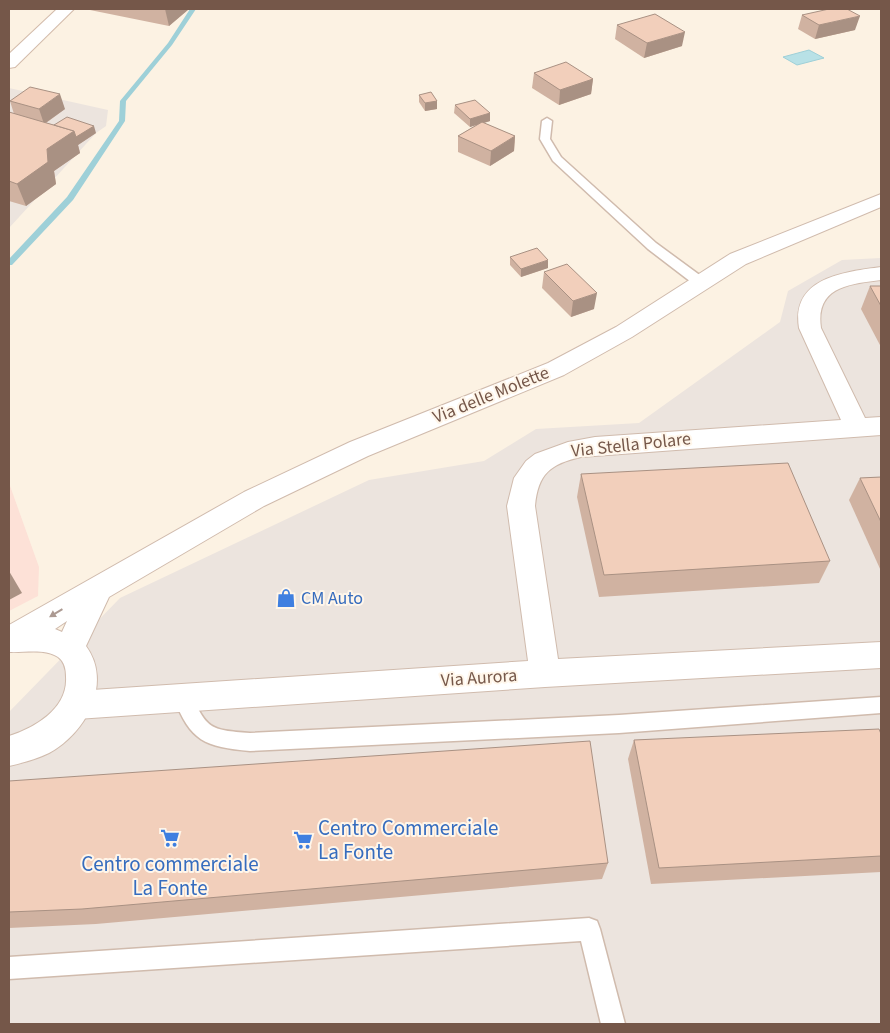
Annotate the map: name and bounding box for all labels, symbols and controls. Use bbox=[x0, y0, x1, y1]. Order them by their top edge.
street label: Via delle Molette bbox=[429, 360, 553, 430]
street label: Via Stella Polare bbox=[570, 426, 692, 464]
place label: CM Auto bbox=[301, 586, 363, 611]
shop icon: CM Auto bbox=[275, 587, 297, 609]
one-way arrow bbox=[49, 609, 64, 617]
street label: Via Aurora bbox=[440, 663, 518, 693]
place label: Centro Commerciale La Fonte bbox=[318, 813, 498, 867]
supermarket icon: Centro commerciale La Fonte bbox=[159, 827, 181, 849]
supermarket icon: Centro Commerciale La Fonte bbox=[292, 829, 314, 851]
place label: Centro commerciale La Fonte bbox=[81, 849, 259, 903]

